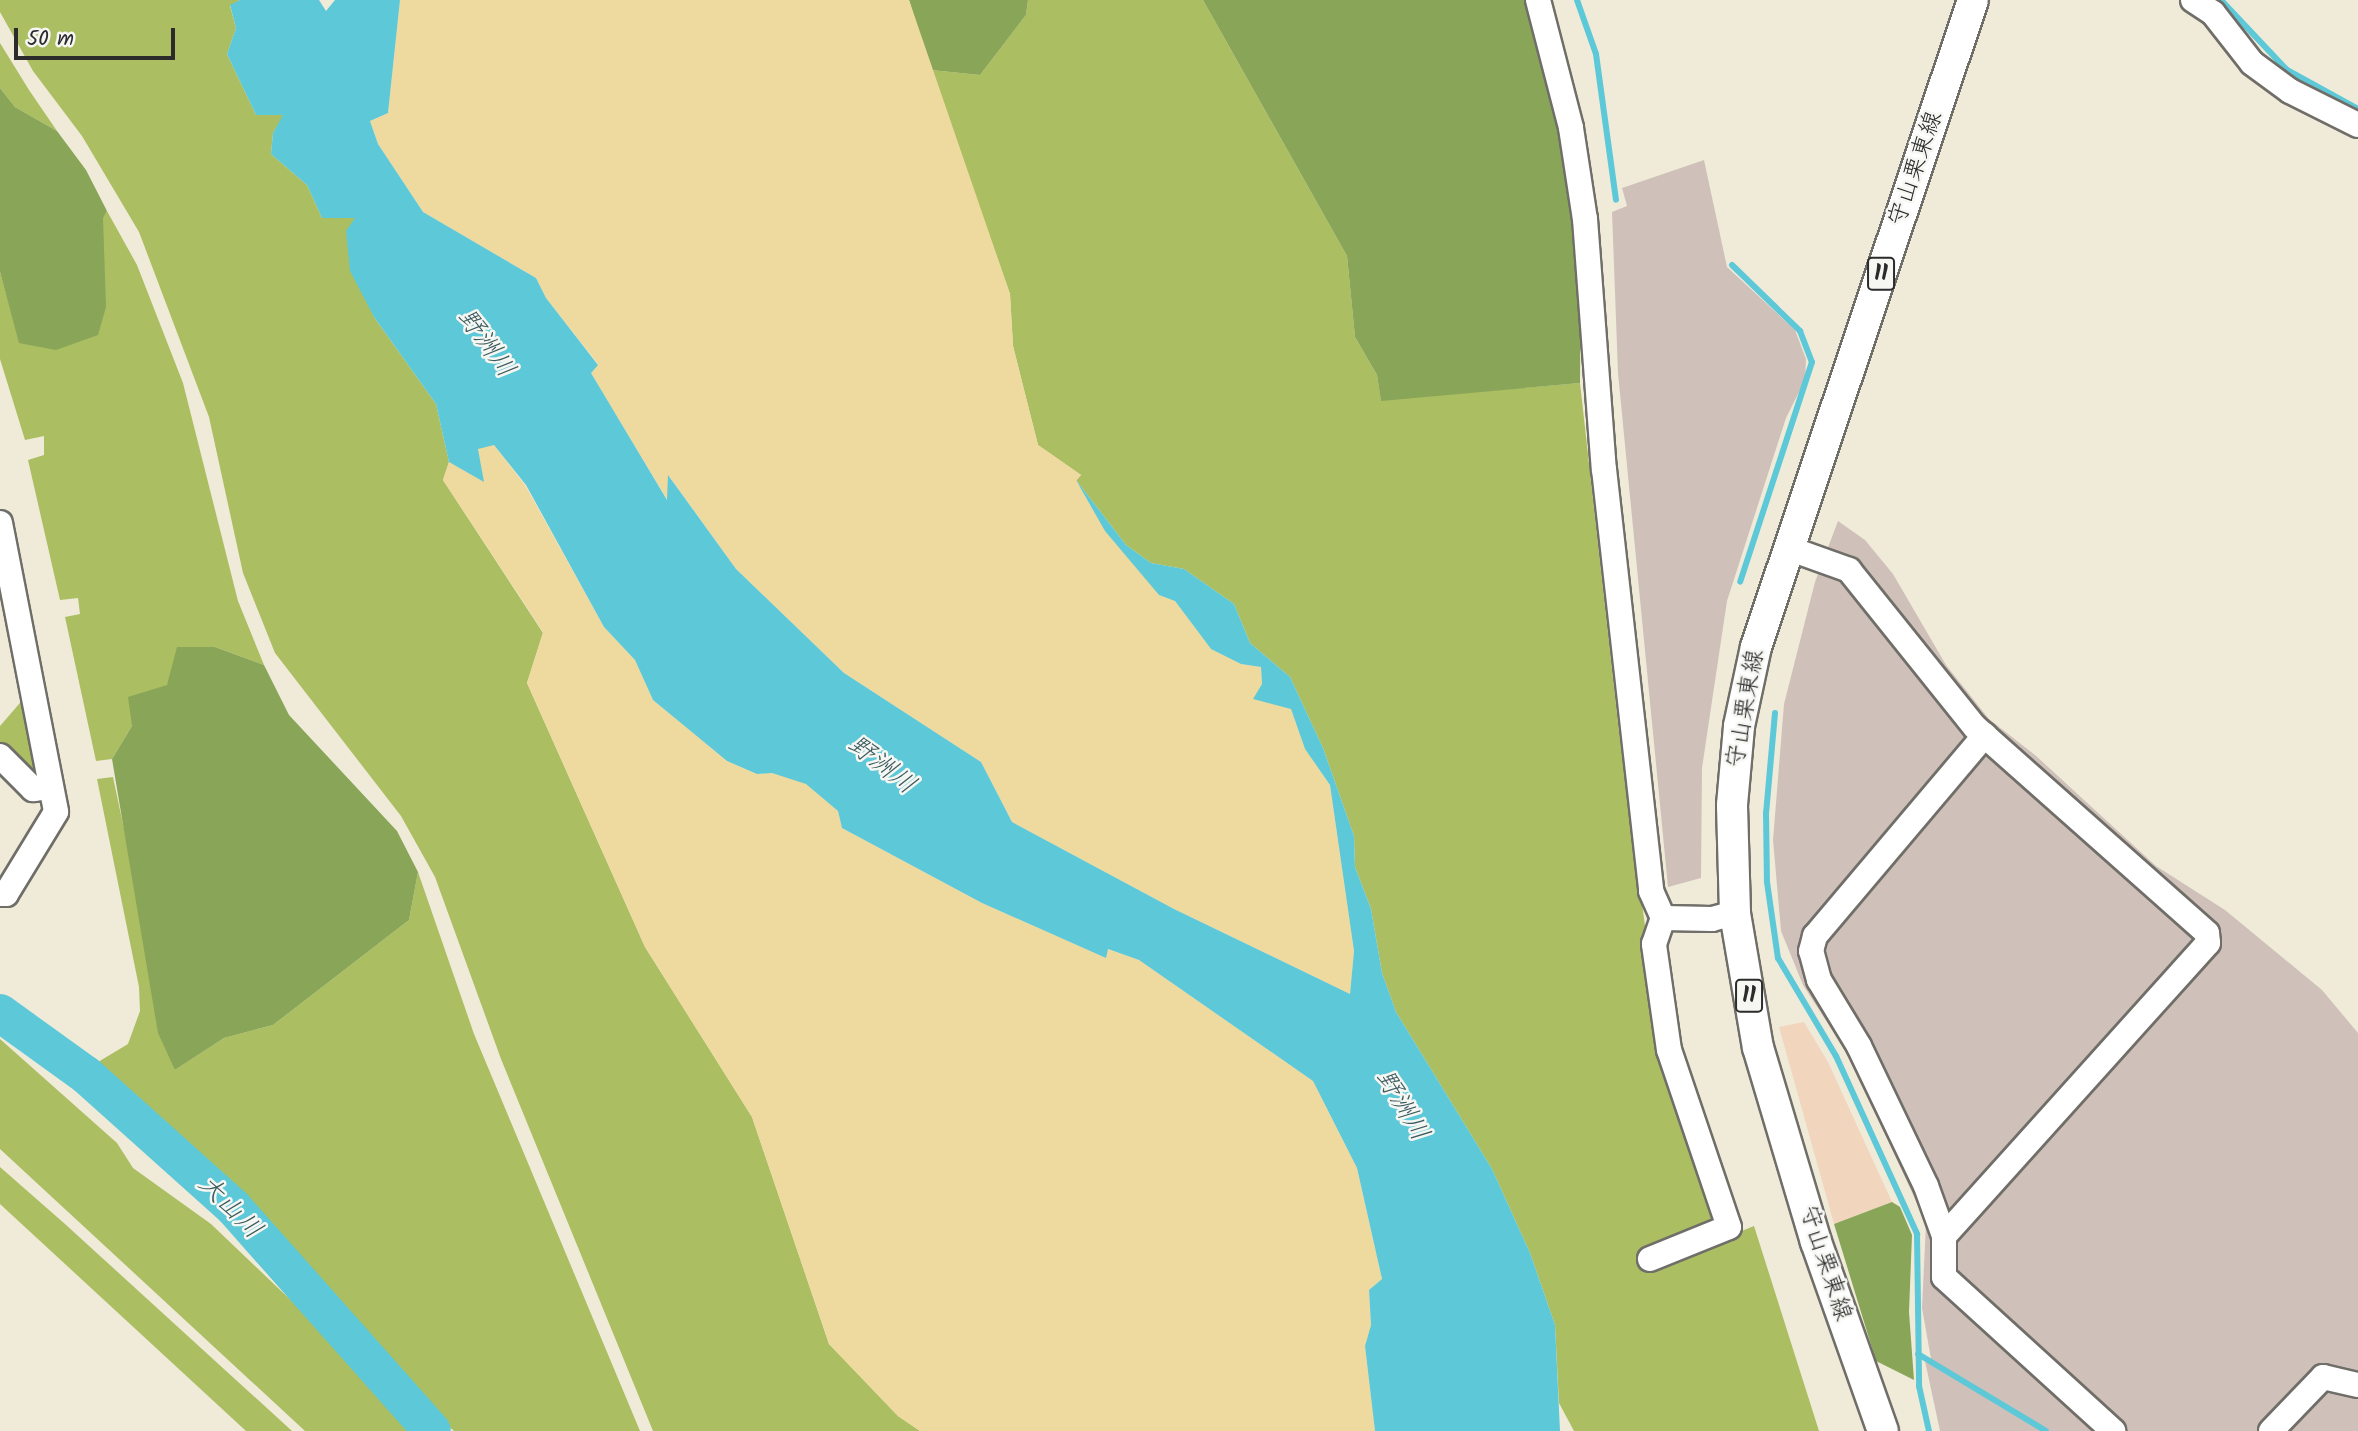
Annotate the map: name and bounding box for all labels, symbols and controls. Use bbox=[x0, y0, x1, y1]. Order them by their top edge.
scale bar bbox=[18, 14, 178, 58]
text: 50 m bbox=[27, 23, 74, 56]
street label: 守山栗東線 bbox=[1883, 108, 1949, 230]
road number: 11 bbox=[1867, 255, 1895, 294]
water label: 野洲川 bbox=[449, 303, 521, 385]
street label: 守山栗東線 bbox=[1721, 647, 1771, 771]
water label: 野洲川 bbox=[841, 730, 921, 802]
road number: 11 bbox=[1735, 976, 1763, 1015]
water label: 野洲川 bbox=[1368, 1065, 1434, 1147]
water label: 大山川 bbox=[190, 1169, 268, 1247]
street label: 守山栗東線 bbox=[1793, 1201, 1857, 1325]

